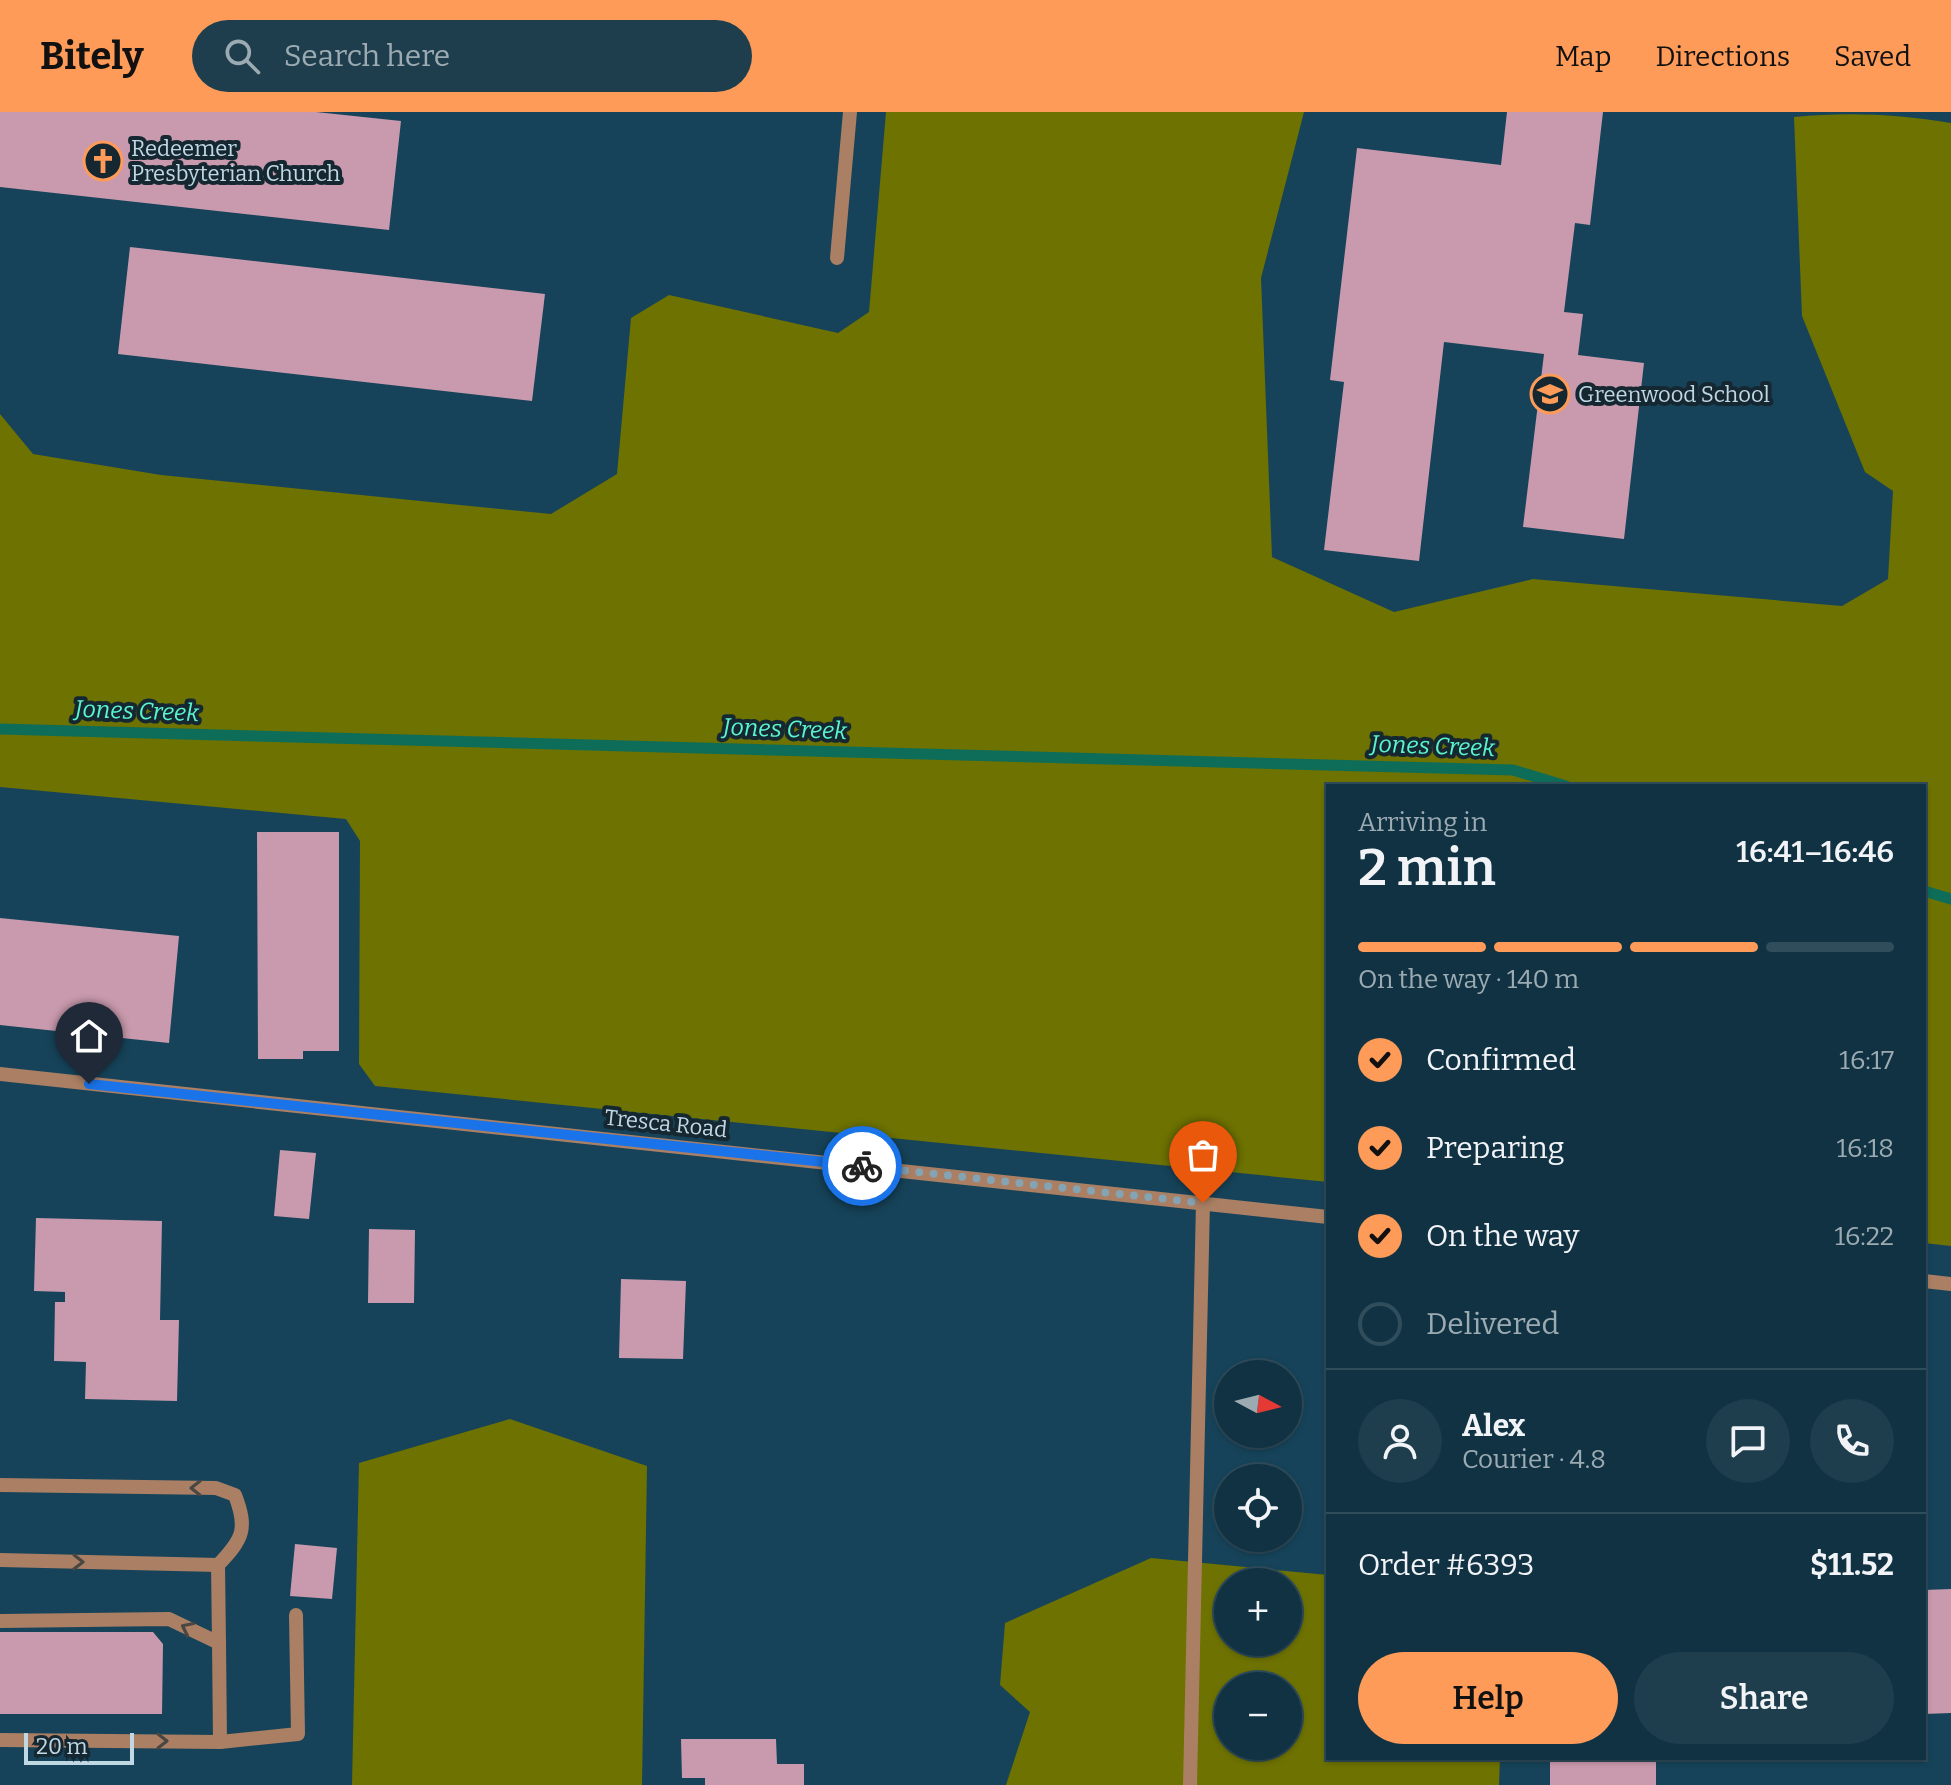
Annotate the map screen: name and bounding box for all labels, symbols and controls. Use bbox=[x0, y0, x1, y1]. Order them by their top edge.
search box bbox=[192, 20, 752, 92]
text: Bitely bbox=[40, 33, 144, 79]
icon: search bbox=[220, 34, 264, 78]
text: Search here bbox=[284, 38, 450, 74]
text: Map bbox=[1555, 40, 1611, 73]
text: Directions bbox=[1655, 40, 1790, 73]
text: Saved bbox=[1834, 40, 1911, 73]
place label: Redeemer Presbyterian Church bbox=[131, 135, 341, 187]
church icon: Redeemer Presbyterian Church bbox=[82, 140, 124, 182]
school or university icon: Greenwood School bbox=[1529, 373, 1571, 415]
place label: Greenwood School bbox=[1578, 381, 1770, 408]
water label: Jones Creek bbox=[72, 695, 201, 727]
water label: Jones Creek bbox=[720, 713, 849, 745]
water label: Jones Creek bbox=[1368, 730, 1497, 762]
text: Arriving in bbox=[1358, 807, 1487, 838]
text: 16:41–16:46 bbox=[1736, 834, 1894, 870]
text: 2 min bbox=[1358, 836, 1496, 899]
text: On the way · 140 m bbox=[1358, 964, 1579, 995]
pin bbox=[55, 1002, 123, 1084]
icon: home bbox=[67, 1014, 111, 1058]
icon: check bbox=[1358, 1038, 1402, 1082]
text: Confirmed bbox=[1426, 1042, 1576, 1078]
text: 16:17 bbox=[1839, 1045, 1894, 1076]
street label: Tresca Road bbox=[603, 1104, 729, 1143]
pin bbox=[1169, 1121, 1237, 1203]
courier bbox=[822, 1126, 902, 1206]
icon: check bbox=[1358, 1126, 1402, 1170]
text: Preparing bbox=[1426, 1130, 1564, 1166]
icon: bag bbox=[1181, 1133, 1225, 1177]
text: 16:18 bbox=[1837, 1133, 1894, 1164]
icon: bike bbox=[840, 1144, 884, 1188]
icon: check bbox=[1358, 1214, 1402, 1258]
text: On the way bbox=[1426, 1218, 1579, 1254]
text: 16:22 bbox=[1834, 1221, 1894, 1252]
text: Delivered bbox=[1426, 1306, 1559, 1342]
north arrow bbox=[1214, 1360, 1302, 1448]
map controls bbox=[1214, 1360, 1302, 1760]
button: person bbox=[1358, 1399, 1442, 1483]
button: chat bbox=[1706, 1399, 1790, 1483]
button: phone bbox=[1810, 1399, 1894, 1483]
text: Alex bbox=[1462, 1408, 1525, 1444]
text: Courier · 4.8 bbox=[1462, 1444, 1606, 1475]
button: locate bbox=[1214, 1464, 1302, 1552]
one-way arrow bbox=[189, 1479, 202, 1497]
text: Order #6393 bbox=[1358, 1547, 1534, 1583]
text: $11.52 bbox=[1810, 1547, 1894, 1583]
one-way arrow bbox=[72, 1553, 85, 1571]
button: + bbox=[1214, 1568, 1302, 1656]
one-way arrow bbox=[181, 1622, 196, 1638]
button: Help bbox=[1358, 1652, 1618, 1744]
button: Share bbox=[1634, 1652, 1894, 1744]
button: − bbox=[1214, 1672, 1302, 1760]
scale bar bbox=[24, 1729, 134, 1765]
one-way arrow bbox=[156, 1732, 169, 1750]
text: 20 m bbox=[36, 1733, 87, 1760]

